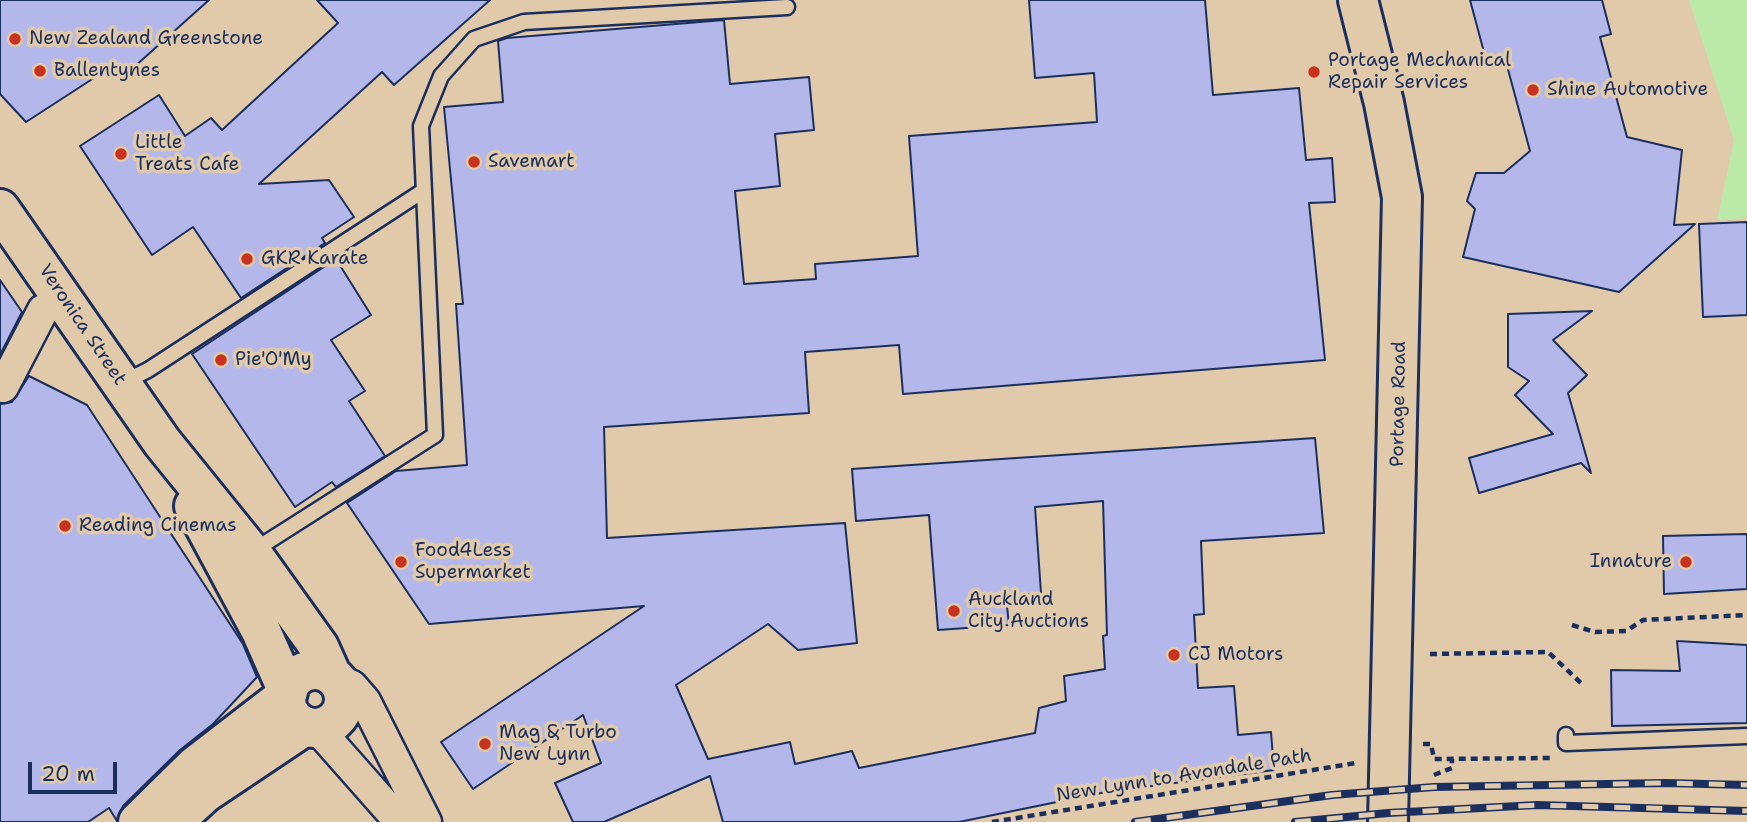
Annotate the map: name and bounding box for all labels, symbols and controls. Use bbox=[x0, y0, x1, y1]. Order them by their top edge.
place label: New Zealand Greenstone bbox=[29, 28, 263, 50]
marker: New Zealand Greenstone bbox=[7, 31, 23, 47]
place label: Portage Mechanical Repair Services bbox=[1328, 50, 1511, 94]
place label: Ballentynes bbox=[54, 60, 160, 82]
marker: Ballentynes bbox=[32, 63, 48, 79]
marker: Portage Mechanical Repair Services bbox=[1306, 64, 1322, 80]
place label: Shine Automotive bbox=[1547, 79, 1708, 101]
marker: Shine Automotive bbox=[1525, 82, 1541, 98]
place label: Little Treats Cafe bbox=[135, 132, 239, 176]
marker: Little Treats Cafe bbox=[113, 146, 129, 162]
place label: Savemart bbox=[488, 151, 574, 173]
marker: Savemart bbox=[466, 154, 482, 170]
place label: GKR Karate bbox=[261, 248, 368, 270]
marker: GKR Karate bbox=[239, 251, 255, 267]
street label: Veronica Street bbox=[33, 260, 131, 390]
street label: Portage Road bbox=[1387, 341, 1411, 467]
place label: Pie'O'My bbox=[235, 349, 312, 371]
marker: Pie'O'My bbox=[213, 352, 229, 368]
place label: Reading Cinemas bbox=[79, 515, 237, 537]
marker: Reading Cinemas bbox=[57, 518, 73, 534]
place label: Food4Less Supermarket bbox=[415, 540, 531, 584]
place label: Innature bbox=[1590, 551, 1672, 573]
marker: Food4Less Supermarket bbox=[393, 554, 409, 570]
marker: Innature bbox=[1678, 554, 1694, 570]
place label: Auckland City Auctions bbox=[968, 589, 1089, 633]
marker: Auckland City Auctions bbox=[946, 603, 962, 619]
place label: CJ Motors bbox=[1188, 644, 1283, 666]
marker: CJ Motors bbox=[1166, 647, 1182, 663]
place label: Mag & Turbo New Lynn bbox=[499, 722, 617, 766]
marker: Mag & Turbo New Lynn bbox=[477, 736, 493, 752]
street label: New Lynn to Avondale Path bbox=[1055, 745, 1313, 807]
scale bar bbox=[32, 748, 121, 792]
text: 20 m bbox=[41, 760, 95, 788]

